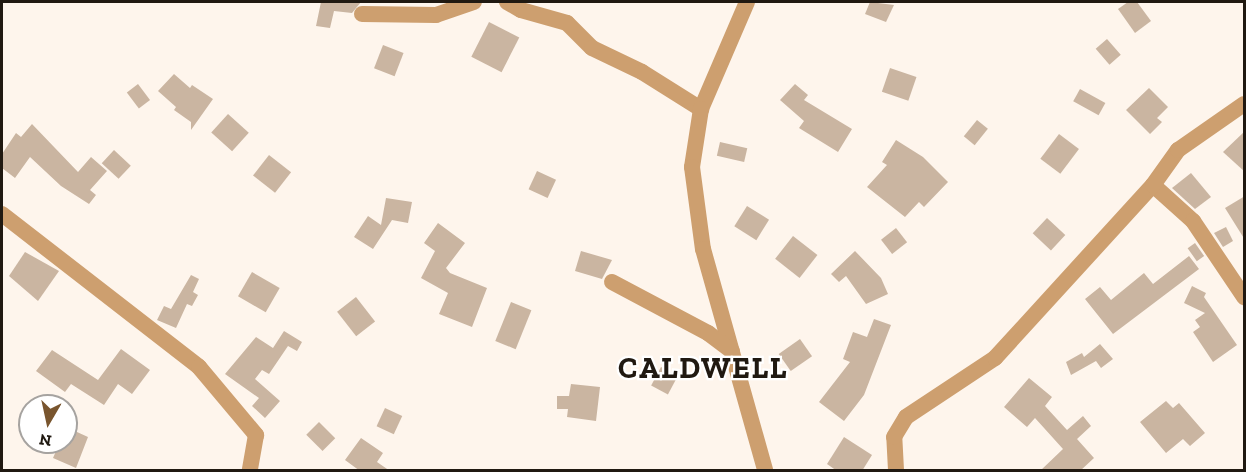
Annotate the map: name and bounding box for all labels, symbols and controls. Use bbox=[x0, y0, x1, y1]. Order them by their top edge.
district label: CALDWELL bbox=[618, 350, 788, 386]
north arrow bbox=[18, 394, 78, 454]
text: N bbox=[38, 430, 53, 451]

